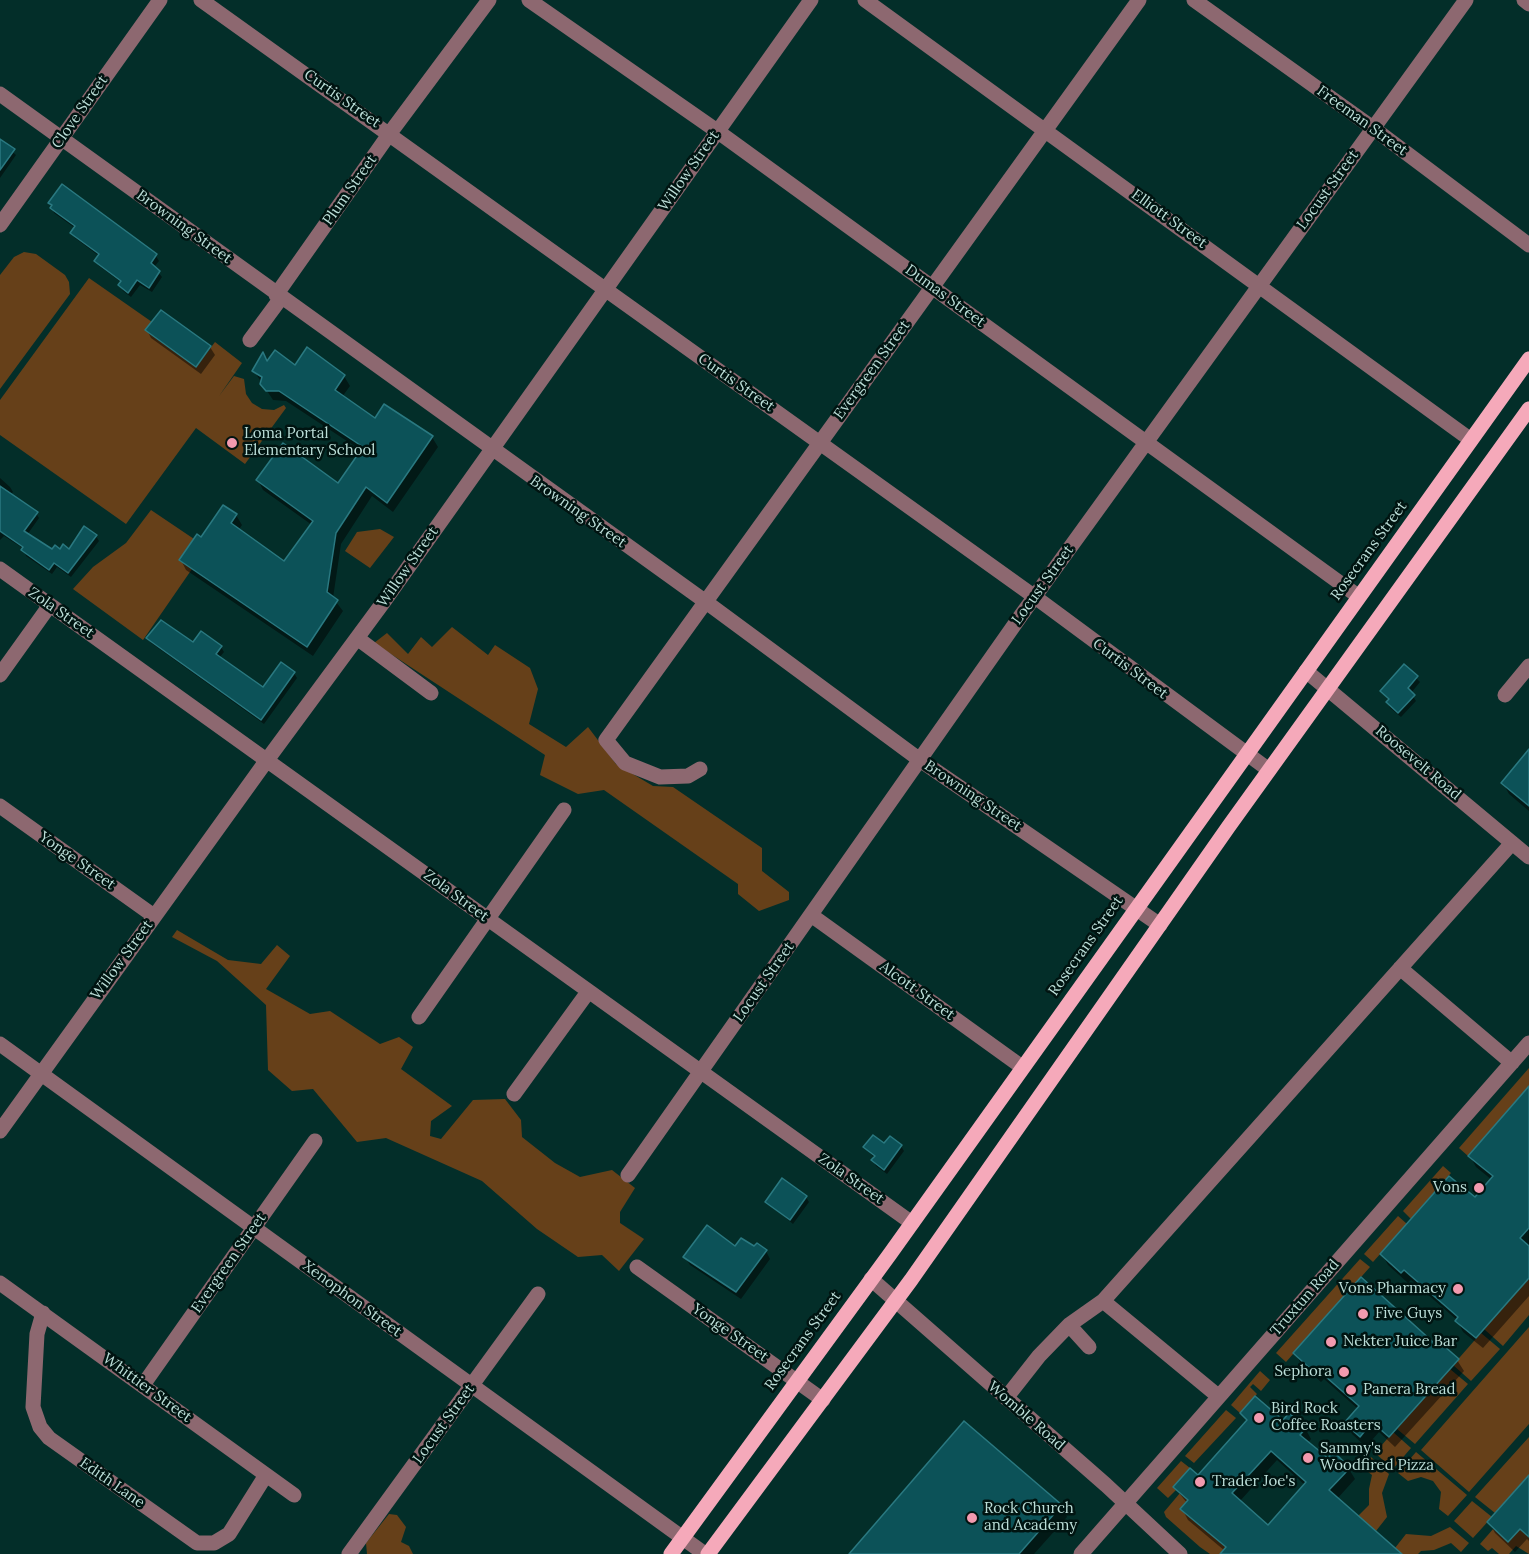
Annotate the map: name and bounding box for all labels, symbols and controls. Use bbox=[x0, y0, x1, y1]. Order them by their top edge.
street label: Curtis Street bbox=[300, 66, 384, 132]
street label: Clove Street bbox=[48, 72, 112, 152]
street label: Freeman Street bbox=[1313, 82, 1411, 160]
street label: Willow Street bbox=[655, 127, 723, 215]
street label: Locust Street bbox=[1293, 147, 1363, 233]
street label: Plum Street bbox=[319, 151, 381, 229]
street label: Browning Street bbox=[133, 186, 235, 268]
street label: Elliott Street bbox=[1128, 186, 1210, 252]
street label: Dumas Street bbox=[901, 261, 989, 331]
street label: Evergreen Street bbox=[830, 317, 914, 423]
street label: Curtis Street bbox=[694, 350, 778, 416]
place label: Loma Portal Elementary School bbox=[244, 425, 375, 460]
marker: Loma Portal Elementary School bbox=[225, 436, 239, 450]
street label: Browning Street bbox=[526, 472, 630, 552]
street label: Rosecrans Street bbox=[1327, 498, 1411, 604]
street label: Willow Street bbox=[374, 523, 442, 611]
street label: Locust Street bbox=[1008, 542, 1078, 628]
street label: Zola Street bbox=[25, 584, 97, 642]
street label: Curtis Street bbox=[1089, 635, 1171, 703]
street label: Roosevelt Road bbox=[1372, 722, 1464, 804]
street label: Browning Street bbox=[921, 757, 1025, 835]
street label: Yonge Street bbox=[35, 828, 119, 894]
street label: Zola Street bbox=[420, 866, 492, 926]
street label: Rosecrans Street bbox=[1045, 893, 1127, 999]
street label: Willow Street bbox=[87, 917, 157, 1003]
street label: Locust Street bbox=[730, 939, 798, 1025]
street label: Alcott Street bbox=[876, 958, 958, 1024]
street label: Zola Street bbox=[815, 1150, 887, 1208]
place label: Vons bbox=[1433, 1179, 1467, 1197]
marker: Vons bbox=[1472, 1181, 1486, 1195]
street label: Evergreen Street bbox=[188, 1210, 270, 1316]
street label: Truxtun Road bbox=[1267, 1256, 1343, 1340]
street label: Xenophon Street bbox=[299, 1257, 405, 1341]
place label: Vons Pharmacy bbox=[1339, 1280, 1446, 1298]
marker: Vons Pharmacy bbox=[1451, 1282, 1465, 1296]
street label: Rosecrans Street bbox=[761, 1288, 845, 1394]
street label: Yonge Street bbox=[688, 1300, 772, 1366]
place label: Five Guys bbox=[1375, 1305, 1442, 1323]
marker: Five Guys bbox=[1356, 1307, 1370, 1321]
place label: Nekter Juice Bar bbox=[1343, 1333, 1457, 1351]
marker: Nekter Juice Bar bbox=[1324, 1335, 1338, 1349]
street label: Whittier Street bbox=[99, 1350, 195, 1426]
place label: Sephora bbox=[1275, 1363, 1332, 1381]
marker: Sephora bbox=[1337, 1365, 1351, 1379]
street label: Womble Road bbox=[984, 1378, 1068, 1454]
street label: Locust Street bbox=[409, 1381, 479, 1467]
place label: Panera Bread bbox=[1363, 1381, 1455, 1399]
marker: Panera Bread bbox=[1344, 1383, 1358, 1397]
place label: Bird Rock Coffee Roasters bbox=[1271, 1400, 1381, 1435]
marker: Bird Rock Coffee Roasters bbox=[1252, 1411, 1266, 1425]
place label: Sammy's Woodfired Pizza bbox=[1320, 1440, 1434, 1475]
marker: Sammy's Woodfired Pizza bbox=[1301, 1451, 1315, 1465]
street label: Edith Lane bbox=[76, 1454, 148, 1512]
place label: Trader Joe's bbox=[1212, 1473, 1295, 1491]
marker: Trader Joe's bbox=[1193, 1475, 1207, 1489]
place label: Rock Church and Academy bbox=[984, 1500, 1077, 1535]
marker: Rock Church and Academy bbox=[965, 1511, 979, 1525]

